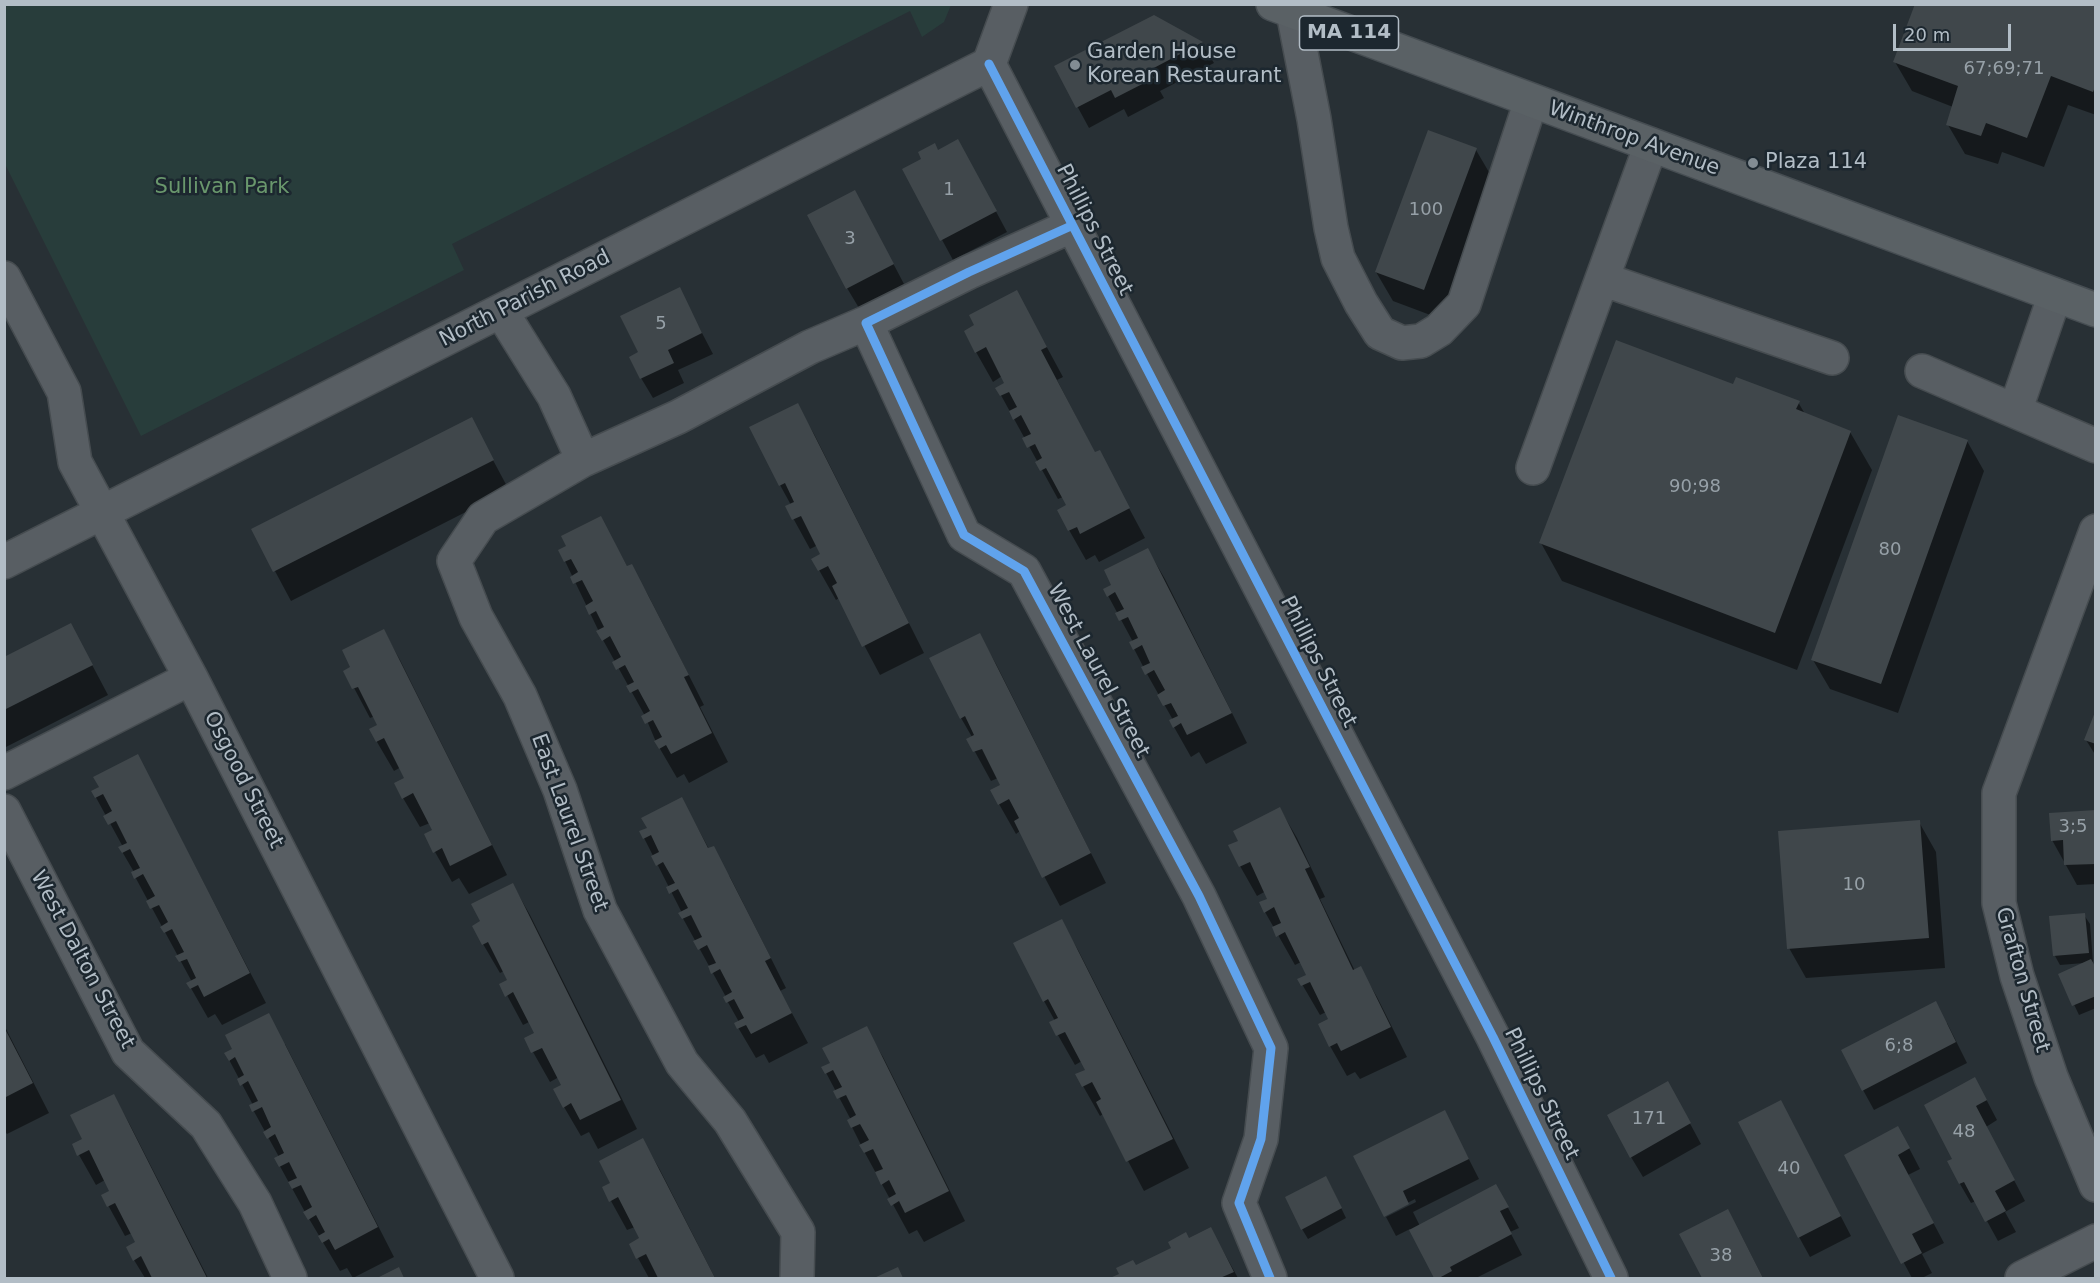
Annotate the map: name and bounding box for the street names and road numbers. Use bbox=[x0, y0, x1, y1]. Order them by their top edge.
road number: MA 114 bbox=[1300, 16, 1398, 50]
street label: Winthrop Avenue bbox=[1545, 96, 1723, 182]
street label: Phillips Street bbox=[1050, 160, 1138, 300]
street label: North Parish Road bbox=[435, 245, 615, 353]
street label: West Laurel Street bbox=[1041, 580, 1155, 762]
street label: Phillips Street bbox=[1274, 592, 1362, 732]
street label: Osgood Street bbox=[198, 707, 288, 853]
street label: East Laurel Street bbox=[525, 731, 613, 915]
street label: West Dalton Street bbox=[24, 867, 140, 1053]
street label: Grafton Street bbox=[1989, 905, 2055, 1055]
street label: Phillips Street bbox=[1498, 1024, 1584, 1164]

